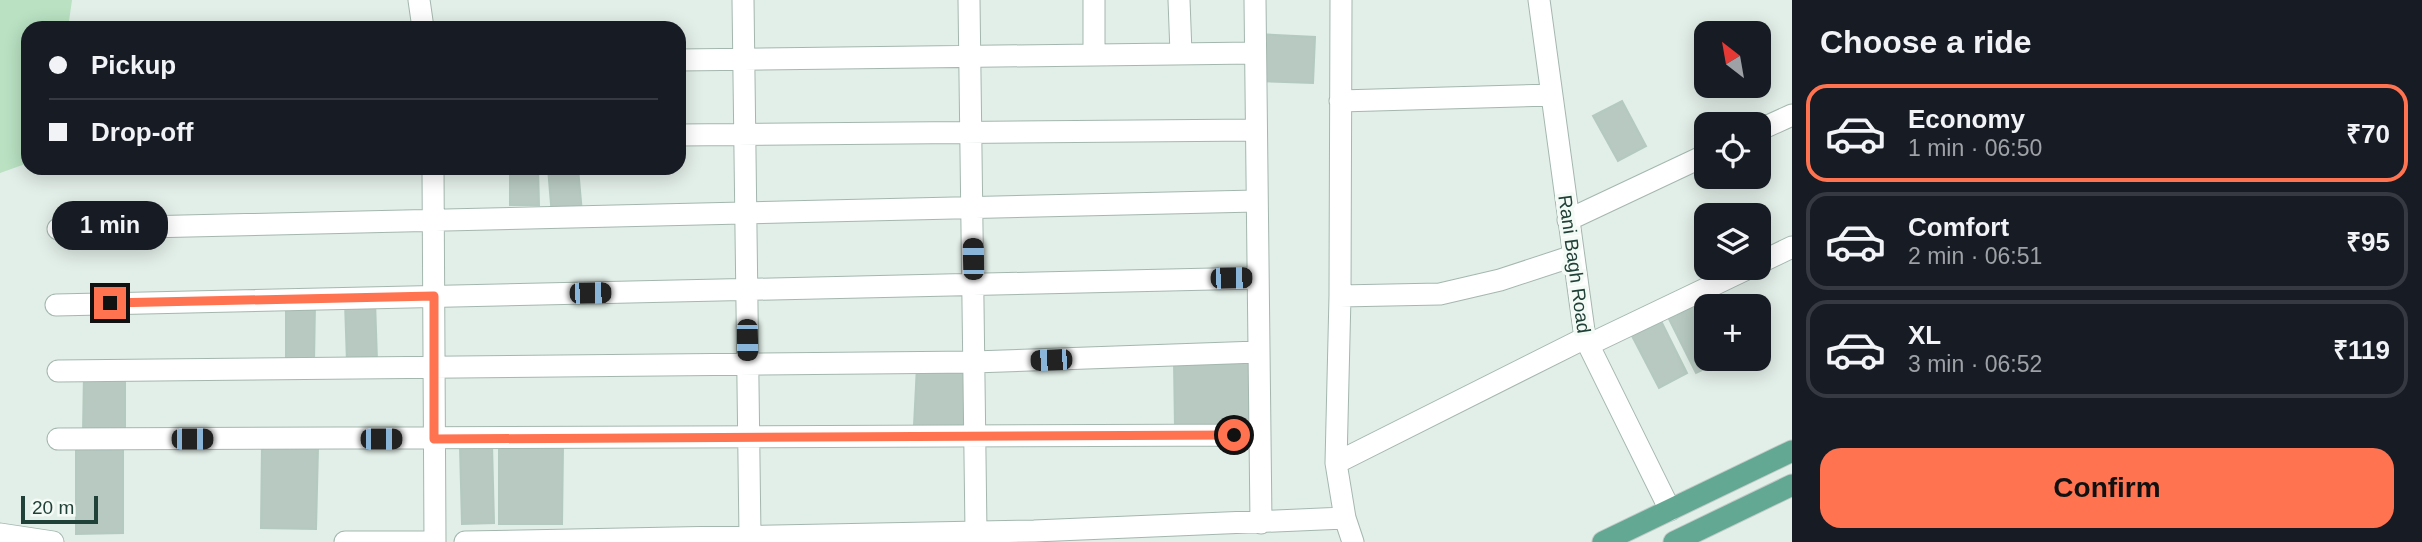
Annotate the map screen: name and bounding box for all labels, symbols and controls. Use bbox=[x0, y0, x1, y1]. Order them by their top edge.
north arrow bbox=[1694, 21, 1771, 98]
map controls bbox=[1694, 21, 1771, 371]
text: Choose a ride bbox=[1820, 24, 2032, 60]
text: Pickup bbox=[91, 50, 176, 80]
icon: car bbox=[1824, 102, 1887, 165]
text: Economy bbox=[1908, 104, 2025, 134]
button: locate bbox=[1694, 112, 1771, 189]
text: Drop-off bbox=[91, 117, 194, 147]
text: ₹70 bbox=[2346, 119, 2390, 149]
text: 1 min · 06:50 bbox=[1908, 135, 2042, 161]
street label: Rani Bagh Road bbox=[1554, 194, 1595, 335]
callout: 1 min bbox=[52, 202, 168, 250]
button: layers bbox=[1694, 203, 1771, 280]
icon: car bbox=[1824, 210, 1887, 273]
text: 1 min bbox=[80, 212, 140, 238]
text: Comfort bbox=[1908, 212, 2009, 242]
text: ₹95 bbox=[2346, 227, 2390, 257]
car bbox=[963, 238, 984, 280]
text: 2 min · 06:51 bbox=[1908, 243, 2042, 269]
car bbox=[1210, 267, 1253, 289]
car bbox=[569, 282, 612, 304]
route end bbox=[94, 287, 126, 319]
button: + bbox=[1694, 294, 1771, 371]
icon: car bbox=[1824, 318, 1887, 381]
car bbox=[737, 319, 758, 361]
text: XL bbox=[1908, 320, 1941, 350]
text: ₹119 bbox=[2333, 335, 2390, 365]
car bbox=[1030, 349, 1073, 371]
text: 3 min · 06:52 bbox=[1908, 351, 2042, 377]
route start bbox=[1218, 419, 1250, 451]
car bbox=[172, 429, 214, 450]
car bbox=[361, 429, 403, 450]
button: Confirm bbox=[1820, 448, 2394, 528]
scale bar bbox=[21, 493, 98, 525]
text: 20 m bbox=[32, 497, 74, 518]

